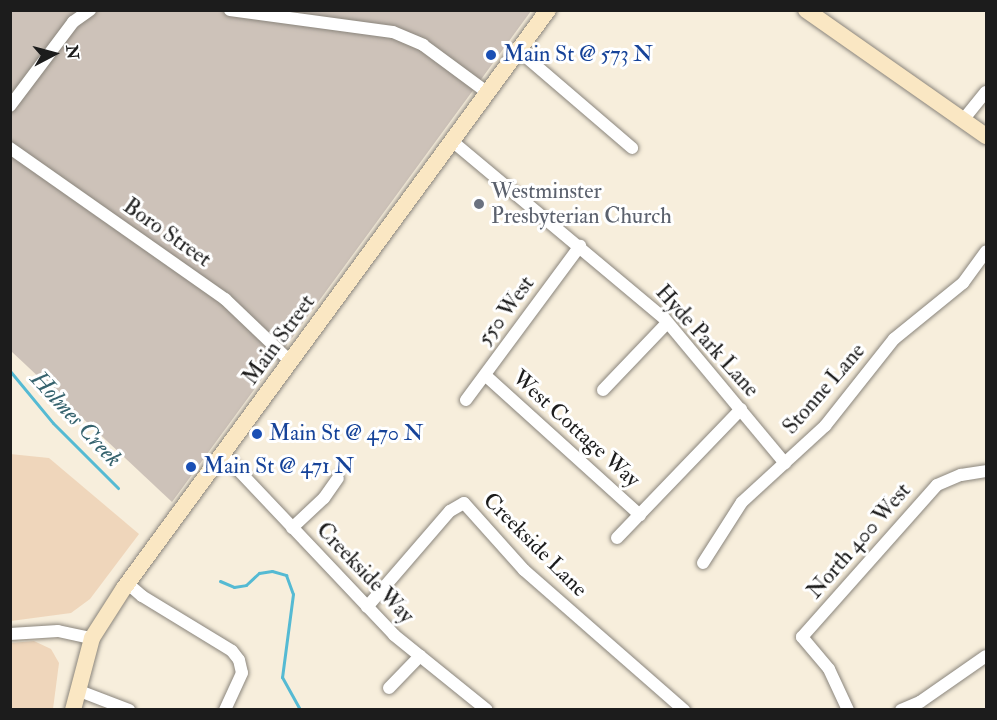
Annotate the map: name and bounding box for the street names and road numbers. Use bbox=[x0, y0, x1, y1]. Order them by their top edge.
street label: Boro Street bbox=[118, 193, 216, 273]
street label: 550 West bbox=[472, 271, 540, 351]
street label: Hyde Park Lane bbox=[650, 279, 764, 403]
street label: Main Street bbox=[237, 290, 321, 390]
street label: Stonne Lane bbox=[777, 338, 871, 440]
street label: West Cottage Way bbox=[507, 365, 645, 493]
street label: North 400 West bbox=[802, 478, 916, 604]
street label: Creekside Lane bbox=[478, 488, 592, 602]
street label: Creekside Way bbox=[310, 517, 420, 629]

